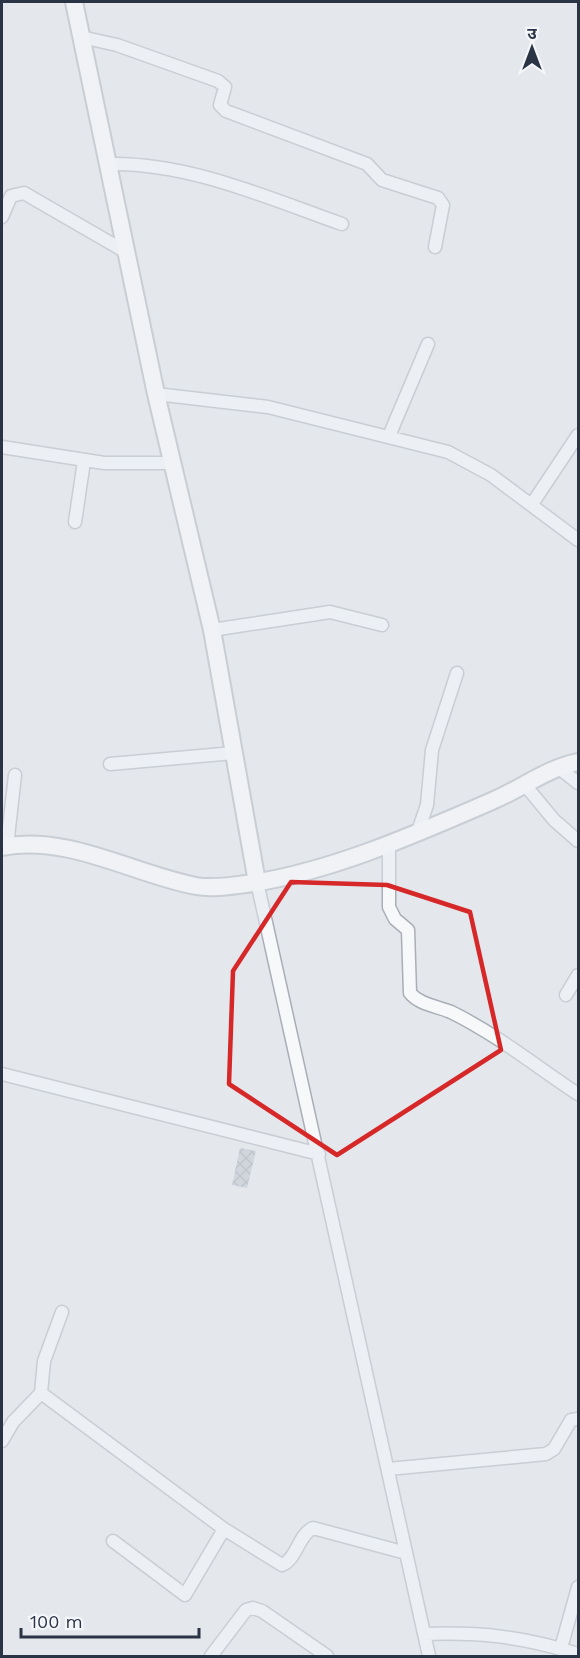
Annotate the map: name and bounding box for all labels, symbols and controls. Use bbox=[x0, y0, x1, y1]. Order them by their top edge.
north arrow bbox=[502, 18, 562, 78]
text: उ bbox=[527, 24, 537, 43]
scale bar bbox=[21, 1601, 200, 1639]
text: 100 m bbox=[30, 1611, 83, 1632]

